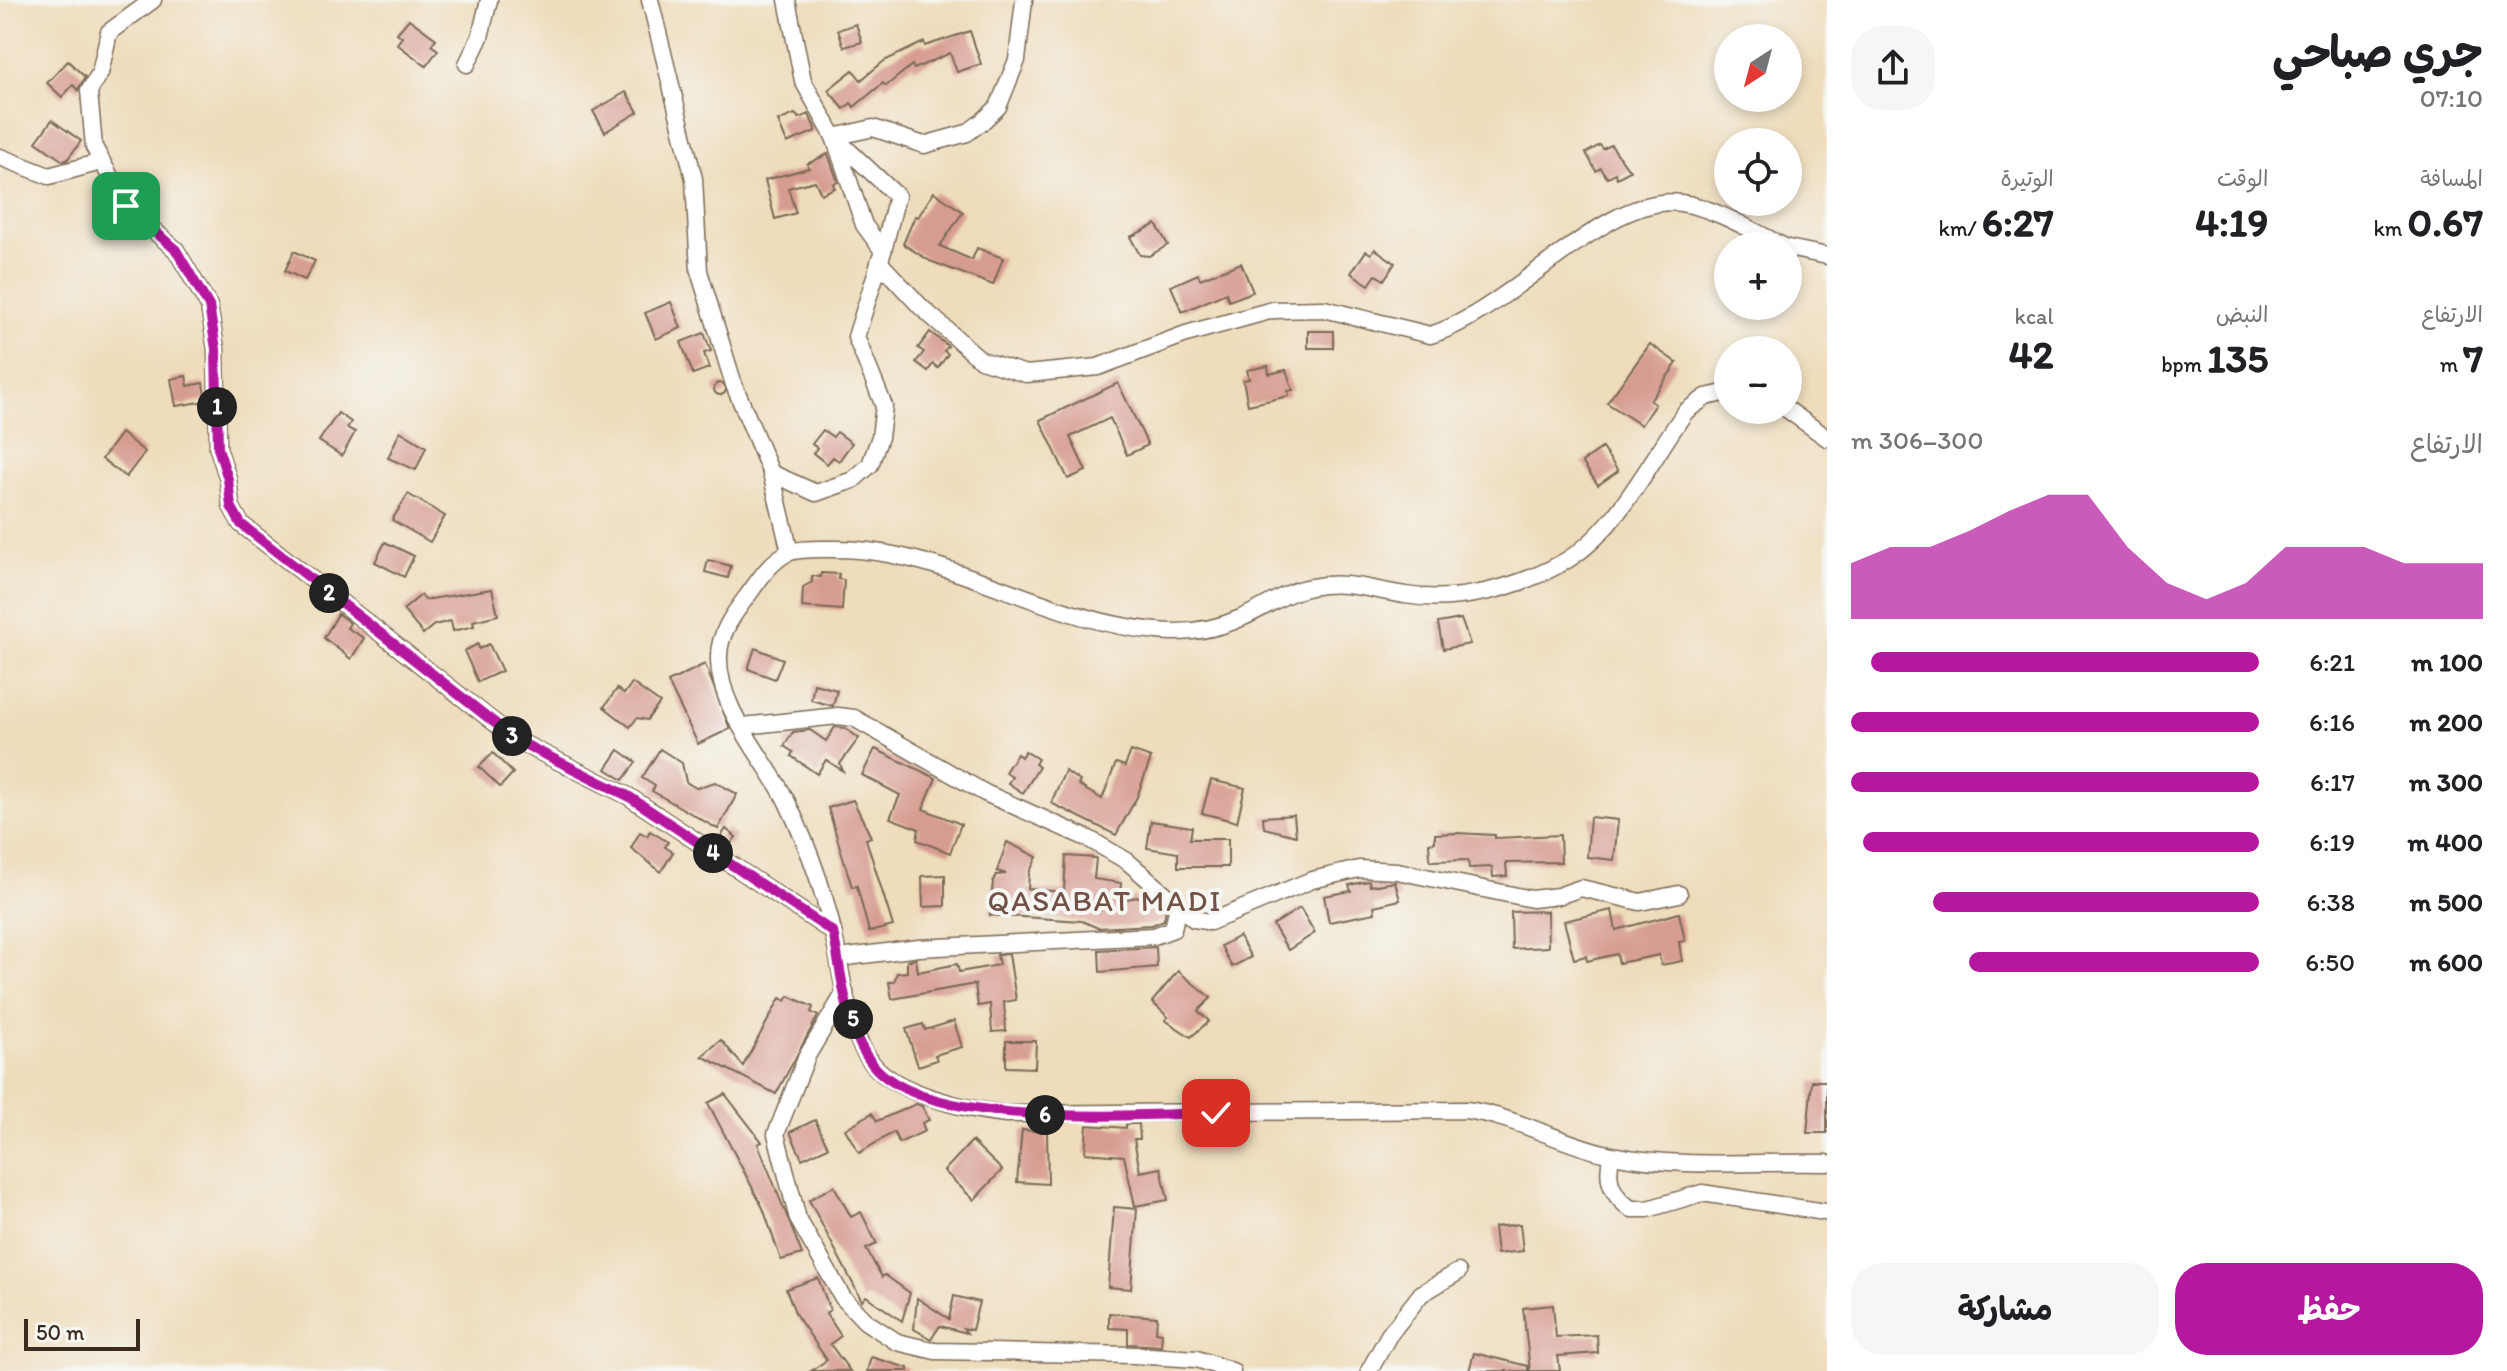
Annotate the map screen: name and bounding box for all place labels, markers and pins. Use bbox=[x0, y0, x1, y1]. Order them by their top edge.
pin bbox=[92, 172, 160, 240]
pin: 1 bbox=[197, 387, 237, 427]
pin: 2 bbox=[309, 573, 349, 613]
pin: 3 bbox=[492, 716, 532, 756]
pin: 4 bbox=[693, 833, 733, 873]
pin: 5 bbox=[833, 999, 873, 1039]
pin bbox=[1182, 1079, 1250, 1147]
pin: 6 bbox=[1025, 1095, 1065, 1135]

